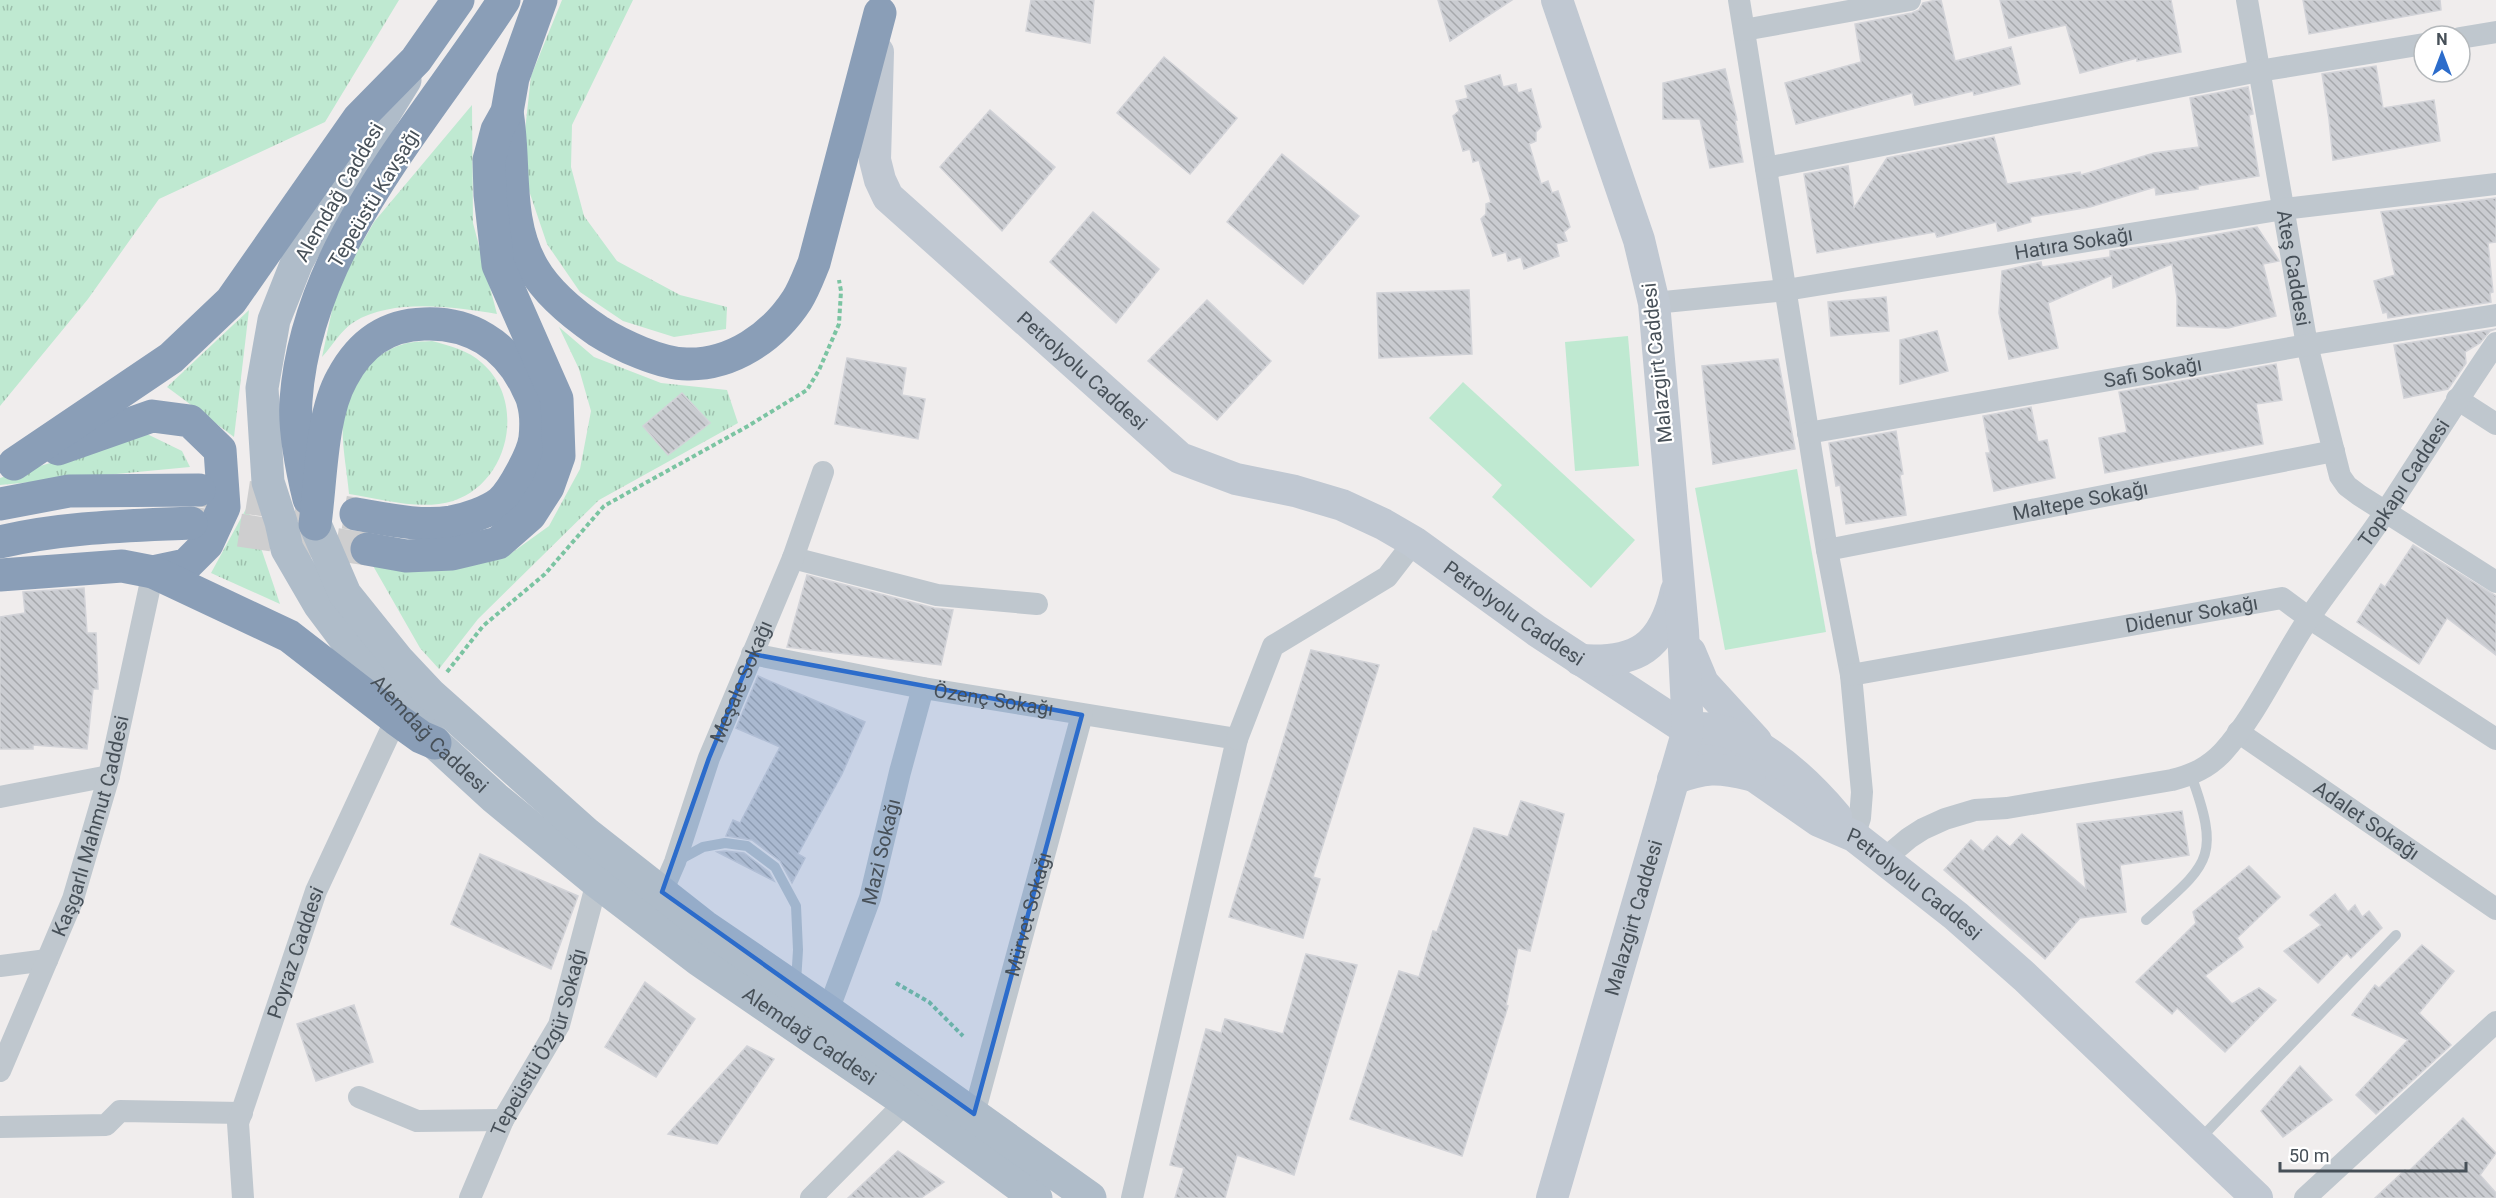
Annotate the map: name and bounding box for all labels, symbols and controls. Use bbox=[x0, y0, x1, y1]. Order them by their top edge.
north arrow bbox=[2412, 24, 2472, 84]
text: N bbox=[2436, 30, 2448, 49]
street label: Alemdağ Caddesi bbox=[289, 118, 389, 266]
street label: Tepeüstü Kavşağı bbox=[323, 124, 425, 272]
street label: Ateş Caddesi bbox=[2272, 208, 2316, 328]
street label: Hatıra Sokağı bbox=[2013, 222, 2134, 265]
street label: Malazgirt Caddesi bbox=[1637, 282, 1677, 444]
street label: Petrolyolu Caddesi bbox=[1012, 306, 1152, 435]
street label: Safi Sokağı bbox=[2102, 352, 2204, 393]
street label: Topkapı Caddesi bbox=[2353, 414, 2454, 551]
street label: Maltepe Sokağı bbox=[2010, 476, 2150, 526]
street label: Petrolyolu Caddesi bbox=[1439, 555, 1589, 671]
street label: Didenur Sokağı bbox=[2123, 591, 2260, 638]
street label: Meşale Sokağı bbox=[705, 617, 777, 746]
street label: Alemdağ Caddesi bbox=[366, 670, 494, 798]
street label: Özenç Sokağı bbox=[932, 678, 1055, 721]
street label: Kaşgarlı Mahmut Caddesi bbox=[47, 713, 134, 940]
street label: Adalet Sokağı bbox=[2309, 776, 2424, 865]
street label: Mazi Sokağı bbox=[857, 796, 905, 907]
street label: Petrolyolu Caddesi bbox=[1843, 822, 1987, 945]
street label: Malazgirt Caddesi bbox=[1599, 837, 1667, 998]
street label: Mürvet Sokağı bbox=[1000, 849, 1056, 979]
street label: Poyraz Caddesi bbox=[262, 882, 329, 1022]
street label: Tepeüstü Özgür Sokağı bbox=[486, 946, 591, 1140]
street label: Alemdağ Caddesi bbox=[738, 982, 881, 1090]
scale bar bbox=[2280, 1135, 2466, 1173]
text: 50 m bbox=[2289, 1145, 2329, 1166]

